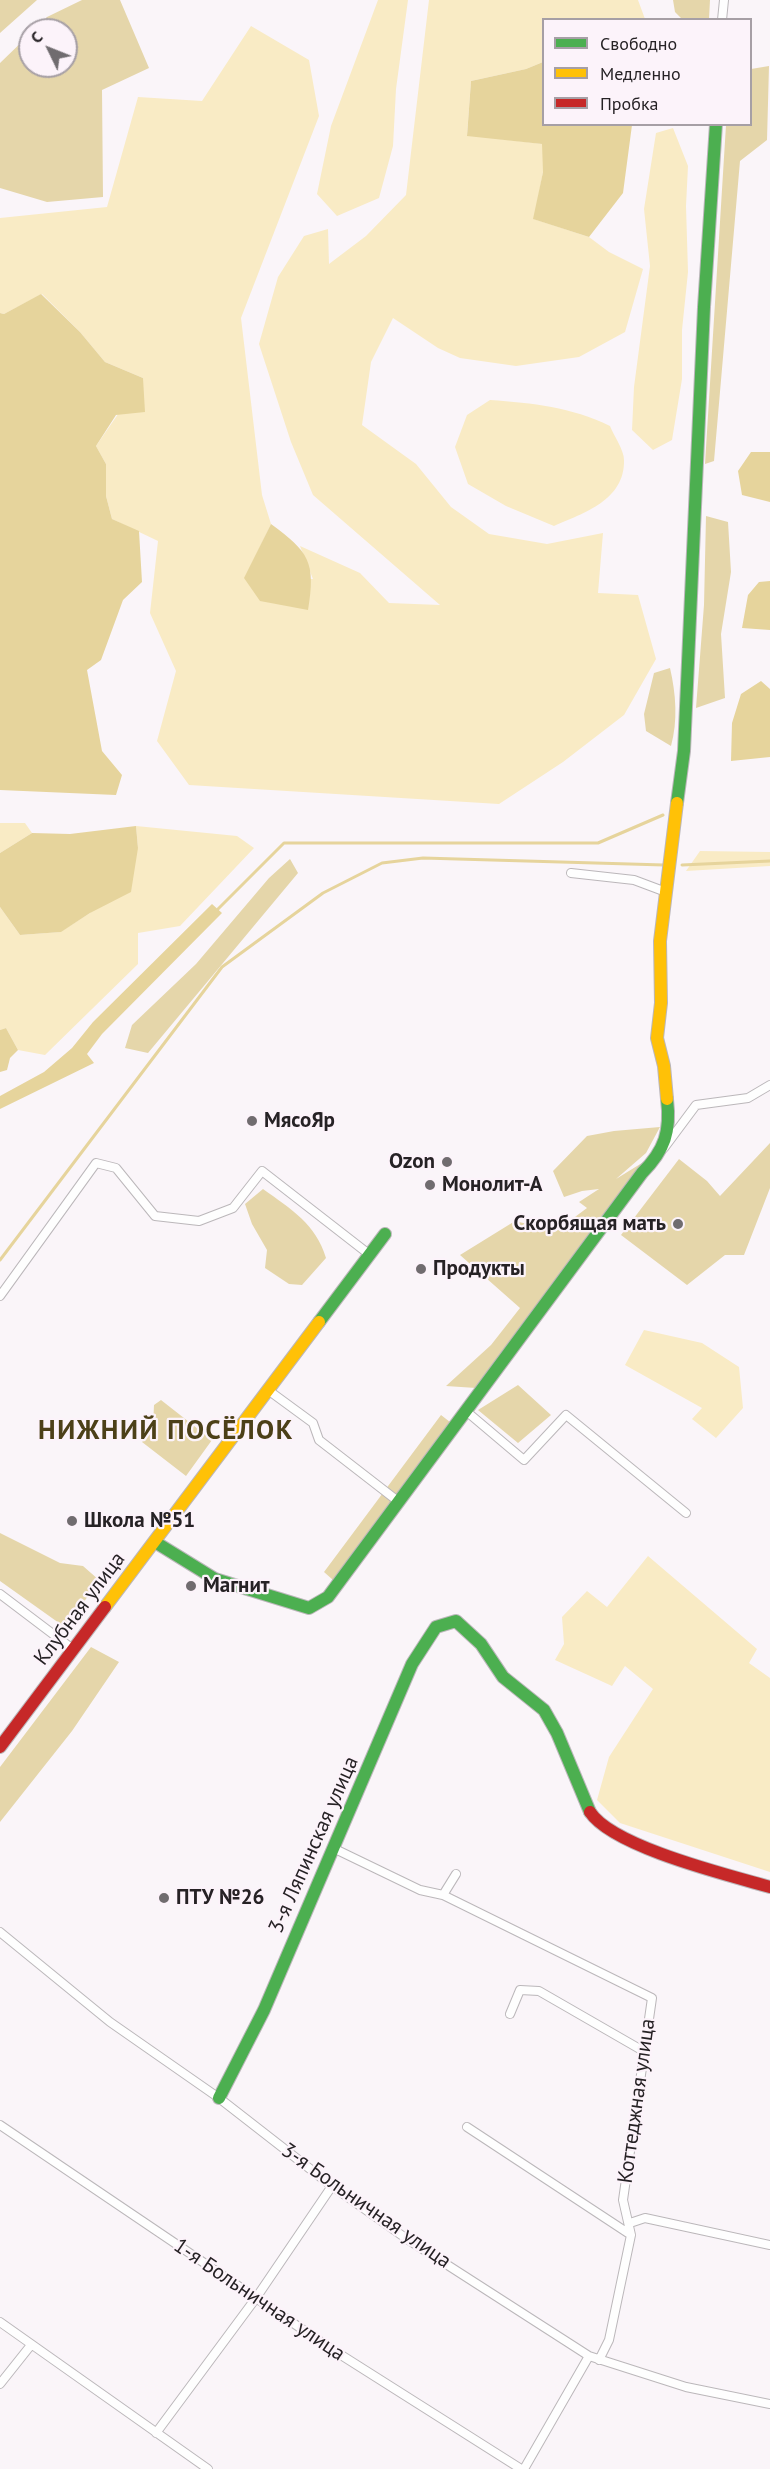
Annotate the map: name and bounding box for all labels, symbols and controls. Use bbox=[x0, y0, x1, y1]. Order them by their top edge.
north arrow bbox=[18, 18, 78, 78]
legend bbox=[542, 18, 752, 126]
text: С bbox=[26, 27, 47, 47]
text: Свободно bbox=[600, 32, 677, 55]
text: Медленно bbox=[600, 62, 681, 85]
text: Пробка bbox=[600, 92, 658, 115]
place label: МясоЯр bbox=[264, 1108, 335, 1134]
marker: МясоЯр bbox=[245, 1114, 259, 1128]
place label: Ozon bbox=[389, 1149, 435, 1175]
marker: Ozon bbox=[440, 1155, 454, 1169]
place label: Монолит-А bbox=[442, 1172, 543, 1198]
marker: Монолит-А bbox=[423, 1178, 437, 1192]
place label: Скорбящая мать bbox=[514, 1211, 666, 1237]
marker: Скорбящая мать bbox=[671, 1217, 685, 1231]
place label: Продукты bbox=[433, 1256, 525, 1282]
marker: Продукты bbox=[414, 1262, 428, 1276]
district label: НИЖНИЙ ПОСЁЛОК bbox=[38, 1415, 294, 1447]
place label: Школа №51 bbox=[84, 1508, 195, 1534]
marker: Школа №51 bbox=[65, 1514, 79, 1528]
street label: Клубная улица bbox=[29, 1547, 131, 1671]
place label: Магнит bbox=[203, 1573, 270, 1599]
marker: Магнит bbox=[184, 1579, 198, 1593]
street label: 3-я Ляпинская улица bbox=[264, 1753, 364, 1937]
place label: ПТУ №26 bbox=[176, 1885, 264, 1911]
marker: ПТУ №26 bbox=[157, 1891, 171, 1905]
street label: Коттеджная улица bbox=[613, 2017, 661, 2185]
street label: 3-я Больничная улица bbox=[276, 2138, 456, 2274]
street label: 1-я Больничная улица bbox=[168, 2233, 350, 2367]

